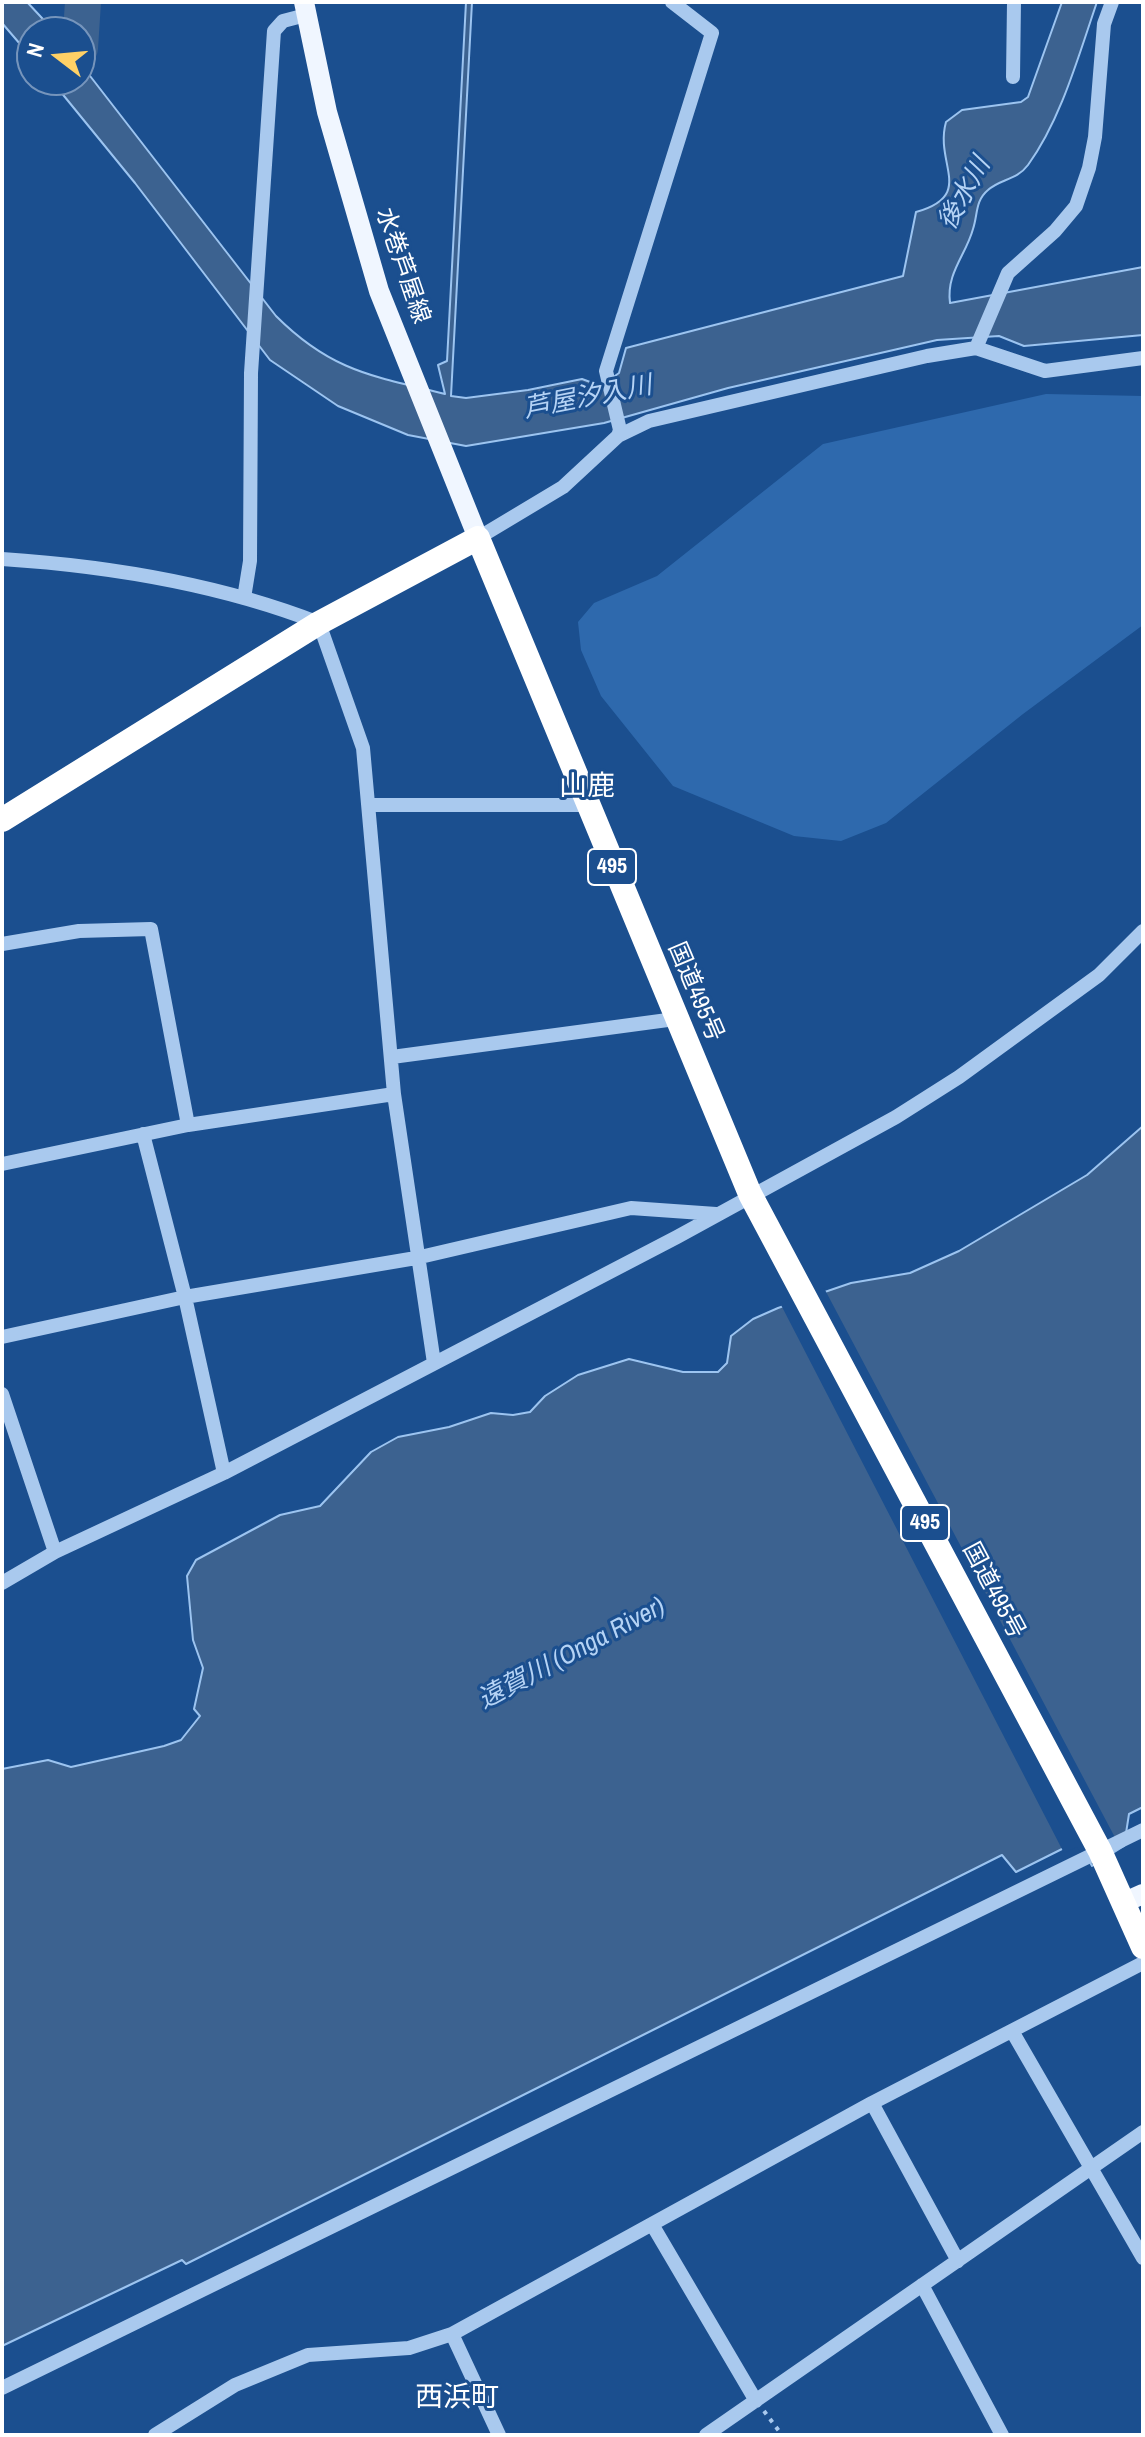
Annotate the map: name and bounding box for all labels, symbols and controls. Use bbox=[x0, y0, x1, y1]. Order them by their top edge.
north arrow bbox=[16, 16, 96, 96]
text: N bbox=[19, 40, 51, 60]
water label: 後水川 bbox=[932, 152, 998, 236]
street label: 水巻芦屋線 bbox=[369, 205, 435, 327]
water label: 芦屋汐入川 bbox=[521, 370, 655, 426]
district label: 山鹿 bbox=[559, 770, 615, 804]
road number: 495 bbox=[588, 849, 636, 885]
street label: 国道495号 bbox=[661, 938, 729, 1046]
road number: 495 bbox=[901, 1505, 949, 1541]
street label: 国道495号 bbox=[956, 1538, 1030, 1644]
water label: 遠賀川 (Onga River) bbox=[473, 1592, 671, 1716]
district label: 西浜町 bbox=[415, 2381, 499, 2415]

